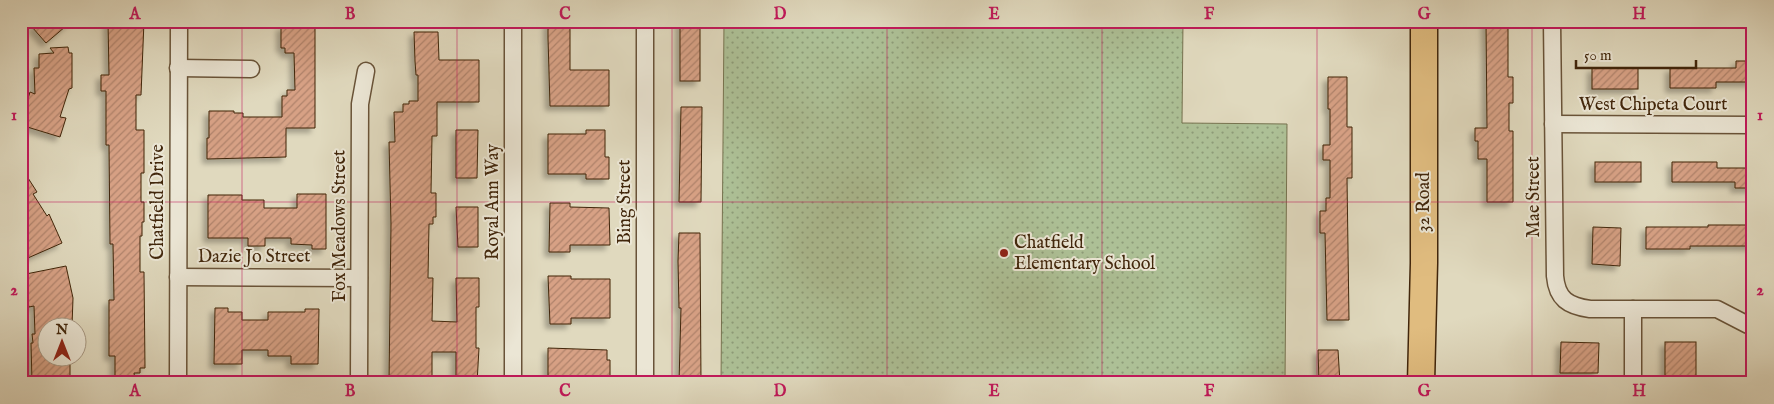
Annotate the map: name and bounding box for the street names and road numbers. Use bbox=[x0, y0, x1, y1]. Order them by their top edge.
street label: West Chipeta Court bbox=[1579, 94, 1727, 117]
street label: Chatfield Drive bbox=[147, 144, 170, 260]
street label: Royal Ann Way bbox=[482, 144, 505, 260]
street label: Fox Meadows Street bbox=[329, 150, 352, 302]
street label: Mae Street bbox=[1523, 156, 1546, 238]
street label: Bing Street bbox=[614, 160, 637, 244]
street label: 32 Road bbox=[1413, 172, 1436, 232]
street label: Dazie Jo Street bbox=[198, 246, 310, 269]

